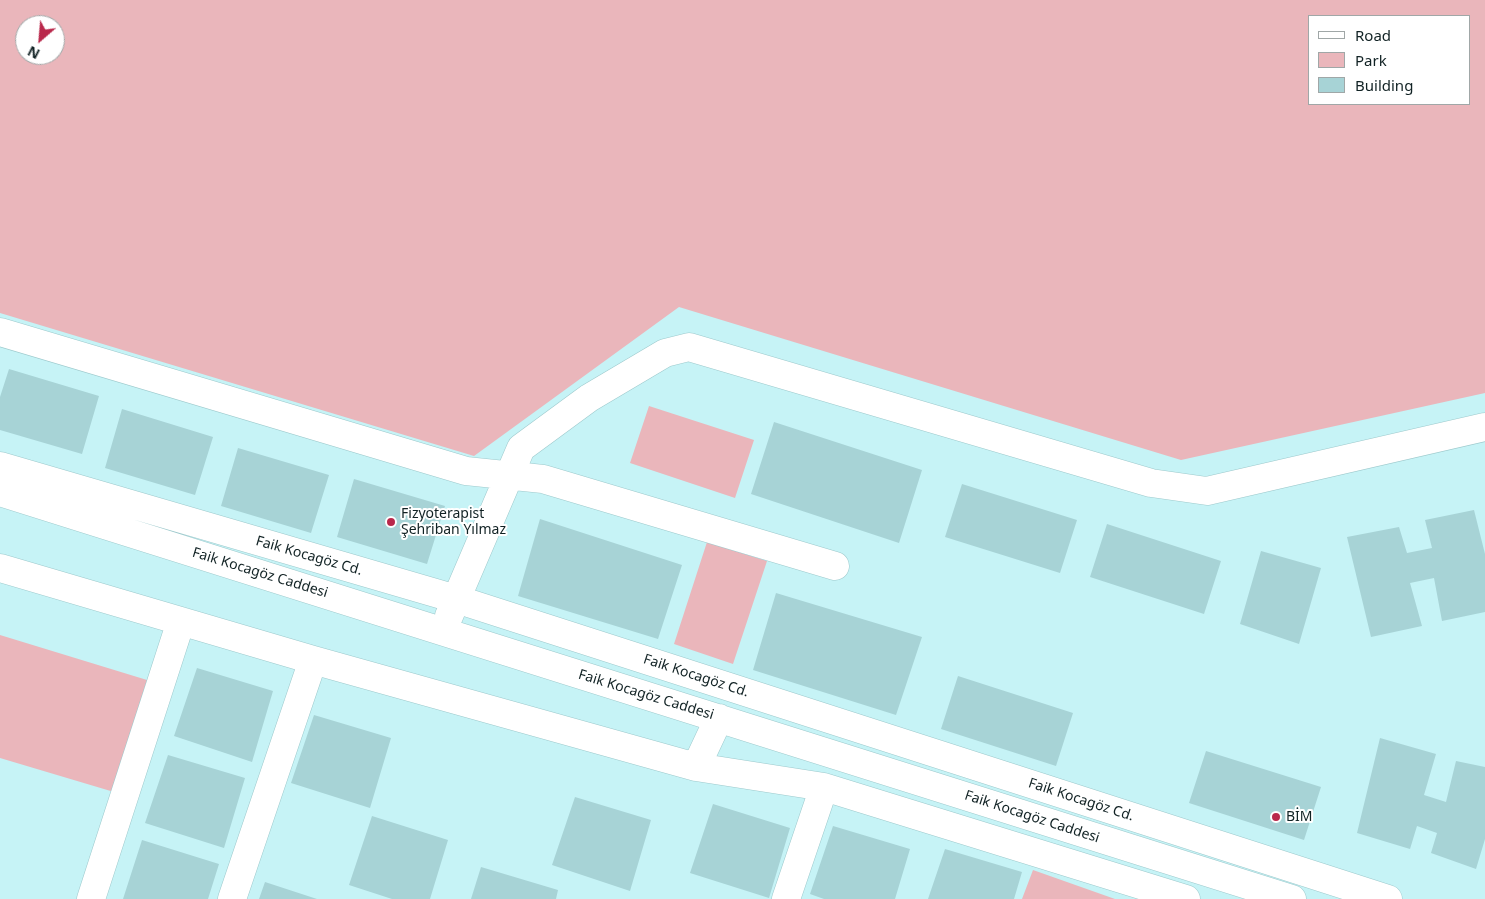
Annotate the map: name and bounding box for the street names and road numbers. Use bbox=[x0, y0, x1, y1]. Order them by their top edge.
street label: Faik Kocagöz Cd. bbox=[254, 533, 364, 579]
street label: Faik Kocagöz Caddesi bbox=[190, 544, 330, 602]
street label: Faik Kocagöz Cd. bbox=[641, 651, 751, 701]
street label: Faik Kocagöz Caddesi bbox=[576, 666, 716, 724]
street label: Faik Kocagöz Cd. bbox=[1026, 775, 1136, 825]
street label: Faik Kocagöz Caddesi bbox=[962, 787, 1102, 847]

